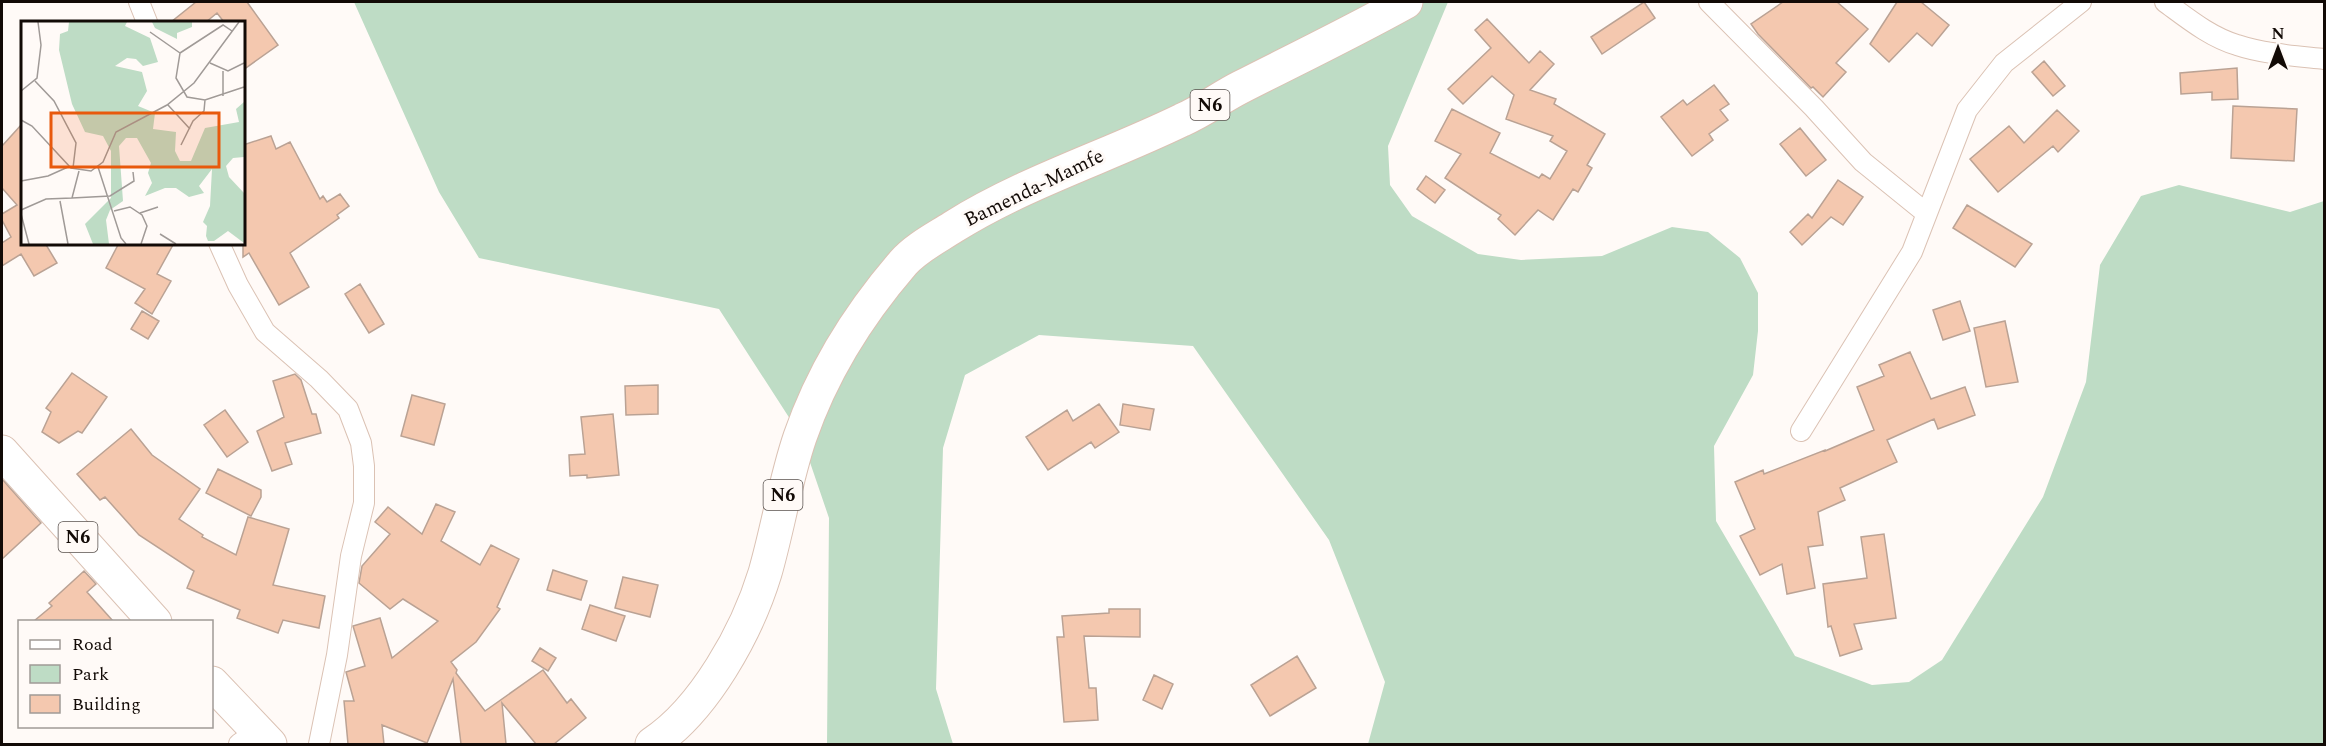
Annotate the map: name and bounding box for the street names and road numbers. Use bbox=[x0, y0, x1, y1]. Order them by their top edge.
road number: N6 bbox=[1190, 90, 1230, 120]
street label: Bamenda-Mamfe bbox=[959, 141, 1109, 235]
road number: N6 bbox=[764, 480, 802, 510]
road number: N6 bbox=[58, 522, 98, 552]

